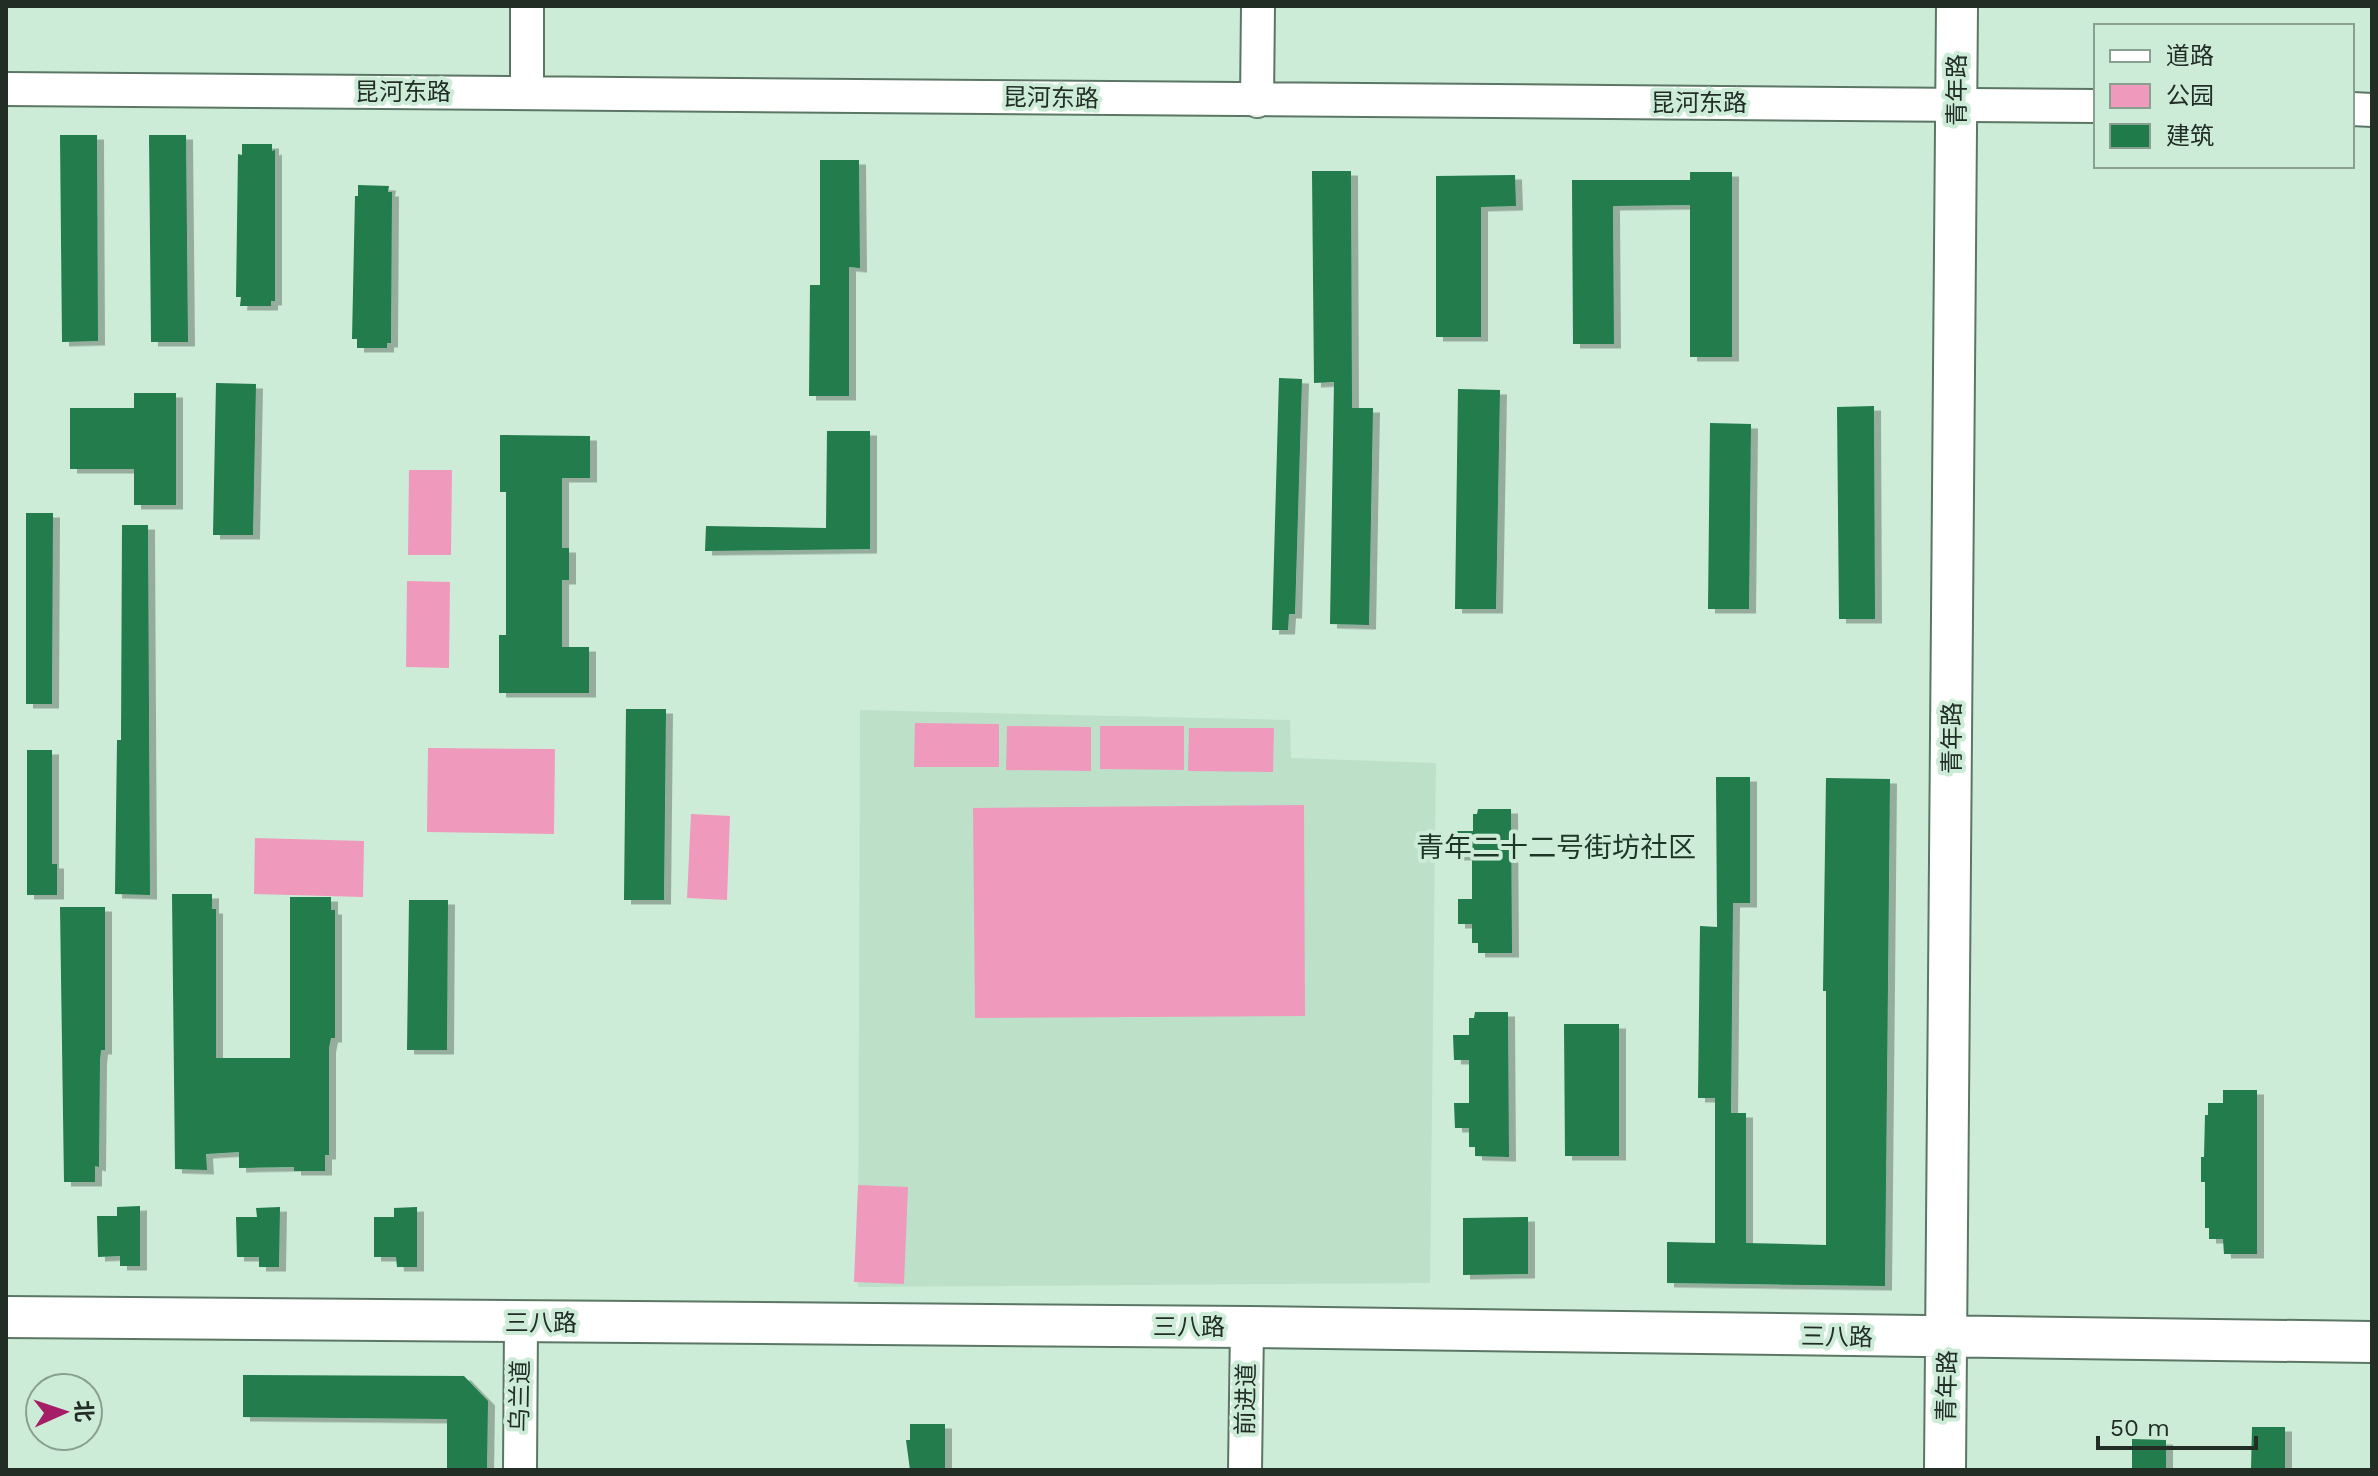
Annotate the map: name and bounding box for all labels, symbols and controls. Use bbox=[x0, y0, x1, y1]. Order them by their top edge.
legend bbox=[2094, 24, 2354, 168]
text: 道路 bbox=[2166, 42, 2214, 70]
street label: 青年路 bbox=[1943, 54, 1971, 126]
street label: 昆河东路 bbox=[355, 78, 451, 106]
text: 公园 bbox=[2166, 82, 2214, 110]
street label: 昆河东路 bbox=[1003, 83, 1099, 113]
street label: 昆河东路 bbox=[1651, 89, 1747, 117]
text: 建筑 bbox=[2166, 122, 2214, 150]
street label: 青年路 bbox=[1938, 702, 1966, 774]
district label: 青年二十二号街坊社区 bbox=[1416, 831, 1696, 864]
street label: 三八路 bbox=[505, 1309, 577, 1337]
street label: 三八路 bbox=[1153, 1313, 1225, 1341]
street label: 三八路 bbox=[1801, 1322, 1873, 1352]
street label: 青年路 bbox=[1932, 1350, 1962, 1422]
street label: 乌兰道 bbox=[505, 1360, 535, 1432]
street label: 前进道 bbox=[1231, 1363, 1261, 1435]
north arrow bbox=[24, 1372, 104, 1452]
text: 北 bbox=[70, 1399, 97, 1423]
scale bar bbox=[2098, 1400, 2256, 1450]
text: 50 m bbox=[2110, 1414, 2170, 1442]

